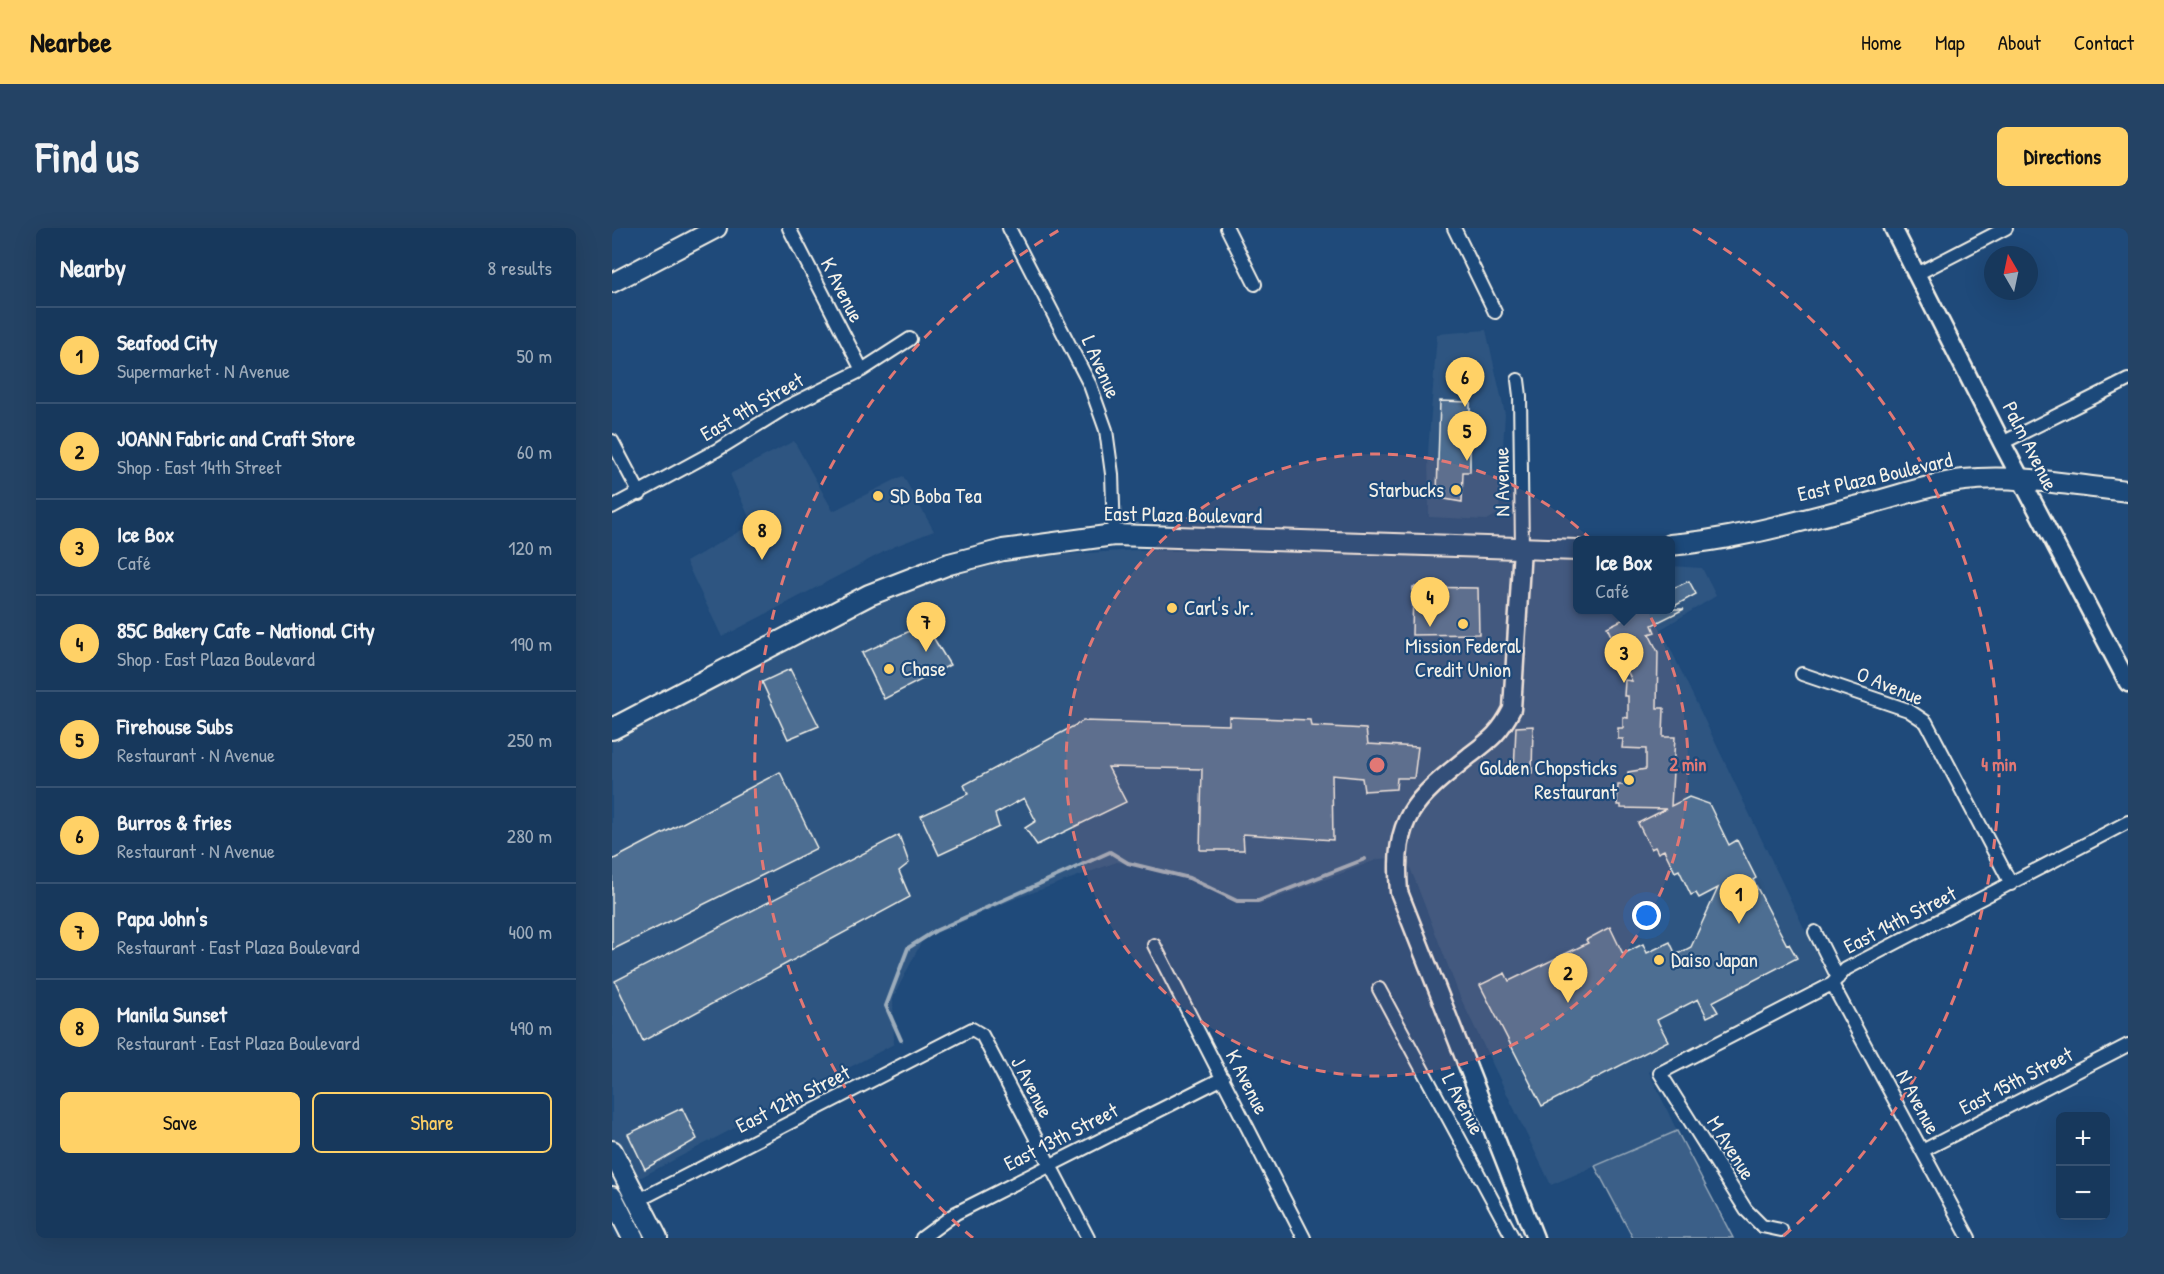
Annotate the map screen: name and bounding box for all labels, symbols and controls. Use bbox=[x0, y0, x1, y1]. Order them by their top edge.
text: Nearbee bbox=[30, 23, 112, 61]
text: Home bbox=[1861, 28, 1902, 57]
text: Map bbox=[1935, 28, 1965, 57]
text: About bbox=[1998, 28, 2041, 57]
text: Contact bbox=[2074, 28, 2134, 57]
button: Directions bbox=[1997, 127, 2128, 186]
text: Find us bbox=[36, 128, 139, 185]
north arrow bbox=[1984, 246, 2038, 300]
text: Nearby bbox=[60, 250, 126, 285]
street label: K Avenue bbox=[814, 252, 871, 327]
text: 8 results bbox=[487, 254, 552, 281]
text: Seafood City bbox=[117, 327, 218, 357]
street label: L Avenue bbox=[1075, 331, 1128, 403]
text: 1 bbox=[76, 342, 83, 369]
text: 50 m bbox=[516, 342, 552, 369]
text: Supermarket · N Avenue bbox=[117, 357, 290, 384]
pin: 6 bbox=[1446, 358, 1484, 407]
street label: East 9th Street bbox=[695, 365, 810, 448]
street label: Palm Avenue bbox=[1996, 396, 2065, 495]
pin: 5 bbox=[1448, 412, 1486, 461]
text: JOANN Fabric and Craft Store bbox=[117, 423, 355, 453]
text: 2 bbox=[75, 438, 84, 465]
text: 60 m bbox=[517, 438, 552, 465]
street label: East Plaza Boulevard bbox=[1795, 445, 1955, 508]
street label: N Avenue bbox=[1486, 447, 1517, 517]
text: Shop · East 14th Street bbox=[117, 453, 281, 480]
place label: Starbucks bbox=[1369, 475, 1444, 504]
place label: SD Boba Tea bbox=[890, 481, 982, 510]
marker: Starbucks bbox=[1449, 483, 1463, 497]
marker: SD Boba Tea bbox=[871, 489, 885, 503]
street label: East Plaza Boulevard bbox=[1104, 499, 1262, 530]
pin: 8 bbox=[742, 510, 782, 560]
text: Ice Box bbox=[117, 519, 174, 549]
text: 3 bbox=[75, 534, 84, 561]
text: 120 m bbox=[508, 534, 552, 561]
popup bbox=[1573, 536, 1675, 614]
text: Ice Box bbox=[1595, 547, 1653, 577]
text: Café bbox=[117, 549, 151, 576]
text: Café bbox=[1595, 577, 1629, 604]
pin: 4 bbox=[1410, 578, 1450, 627]
place label: Carl's Jr. bbox=[1184, 593, 1254, 622]
marker: Carl's Jr. bbox=[1165, 601, 1179, 615]
pin: 7 bbox=[906, 602, 946, 652]
text: 85C Bakery Cafe - National City bbox=[117, 615, 375, 645]
marker: Mission Federal Credit Union bbox=[1456, 617, 1470, 631]
text: 4 bbox=[76, 630, 83, 657]
text: 190 m bbox=[510, 630, 552, 657]
place label: Mission Federal Credit Union bbox=[1405, 631, 1521, 684]
pin: 3 bbox=[1604, 634, 1644, 683]
text: Shop · East Plaza Boulevard bbox=[117, 645, 315, 672]
place label: Chase bbox=[901, 654, 946, 683]
street label: O Avenue bbox=[1852, 659, 1928, 712]
marker: Chase bbox=[882, 662, 896, 676]
text: Firehouse Subs bbox=[117, 711, 233, 741]
text: 5 bbox=[75, 726, 84, 753]
text: 250 m bbox=[507, 726, 552, 753]
text: Restaurant · N Avenue bbox=[117, 741, 275, 768]
text: 2 min bbox=[1670, 752, 1706, 777]
text: 4 min bbox=[1981, 752, 2017, 777]
place label: Golden Chopsticks Restaurant bbox=[1479, 753, 1618, 806]
centre of rings bbox=[1367, 755, 1387, 775]
marker: Golden Chopsticks Restaurant bbox=[1622, 773, 1636, 787]
text: Burros & fries bbox=[117, 807, 232, 837]
text: 6 bbox=[76, 822, 83, 849]
text: 280 m bbox=[507, 822, 552, 849]
text: Restaurant · N Avenue bbox=[117, 837, 275, 864]
pin: 1 bbox=[1720, 874, 1758, 924]
street label: East 14th Street bbox=[1838, 878, 1962, 960]
your location bbox=[1632, 901, 1661, 930]
text: Papa John's bbox=[117, 903, 208, 933]
text: 7 bbox=[75, 918, 84, 945]
text: 400 m bbox=[508, 918, 552, 945]
text: Restaurant · East Plaza Boulevard bbox=[117, 933, 360, 960]
place label: Daiso Japan bbox=[1671, 945, 1758, 974]
marker: Daiso Japan bbox=[1652, 953, 1666, 967]
pin: 2 bbox=[1548, 954, 1588, 1003]
text: Manila Sunset bbox=[117, 999, 227, 1029]
text: 8 bbox=[75, 1014, 84, 1041]
text: 490 m bbox=[510, 1014, 552, 1041]
text: Restaurant · East Plaza Boulevard bbox=[117, 1029, 360, 1056]
street label: East 15th Street bbox=[1954, 1039, 2078, 1122]
street label: K Avenue bbox=[1219, 1044, 1276, 1119]
street label: J Avenue bbox=[1004, 1051, 1061, 1123]
street label: East 12th Street bbox=[731, 1057, 856, 1140]
street label: N Avenue bbox=[1889, 1064, 1948, 1139]
street label: L Avenue bbox=[1435, 1068, 1492, 1140]
button: Save bbox=[60, 1092, 300, 1153]
button: Share bbox=[312, 1092, 552, 1153]
street label: East 13th Street bbox=[999, 1095, 1123, 1178]
street label: M Avenue bbox=[1700, 1110, 1762, 1185]
map controls bbox=[2056, 1112, 2110, 1220]
button: + bbox=[2056, 1112, 2110, 1166]
button: − bbox=[2056, 1166, 2110, 1220]

